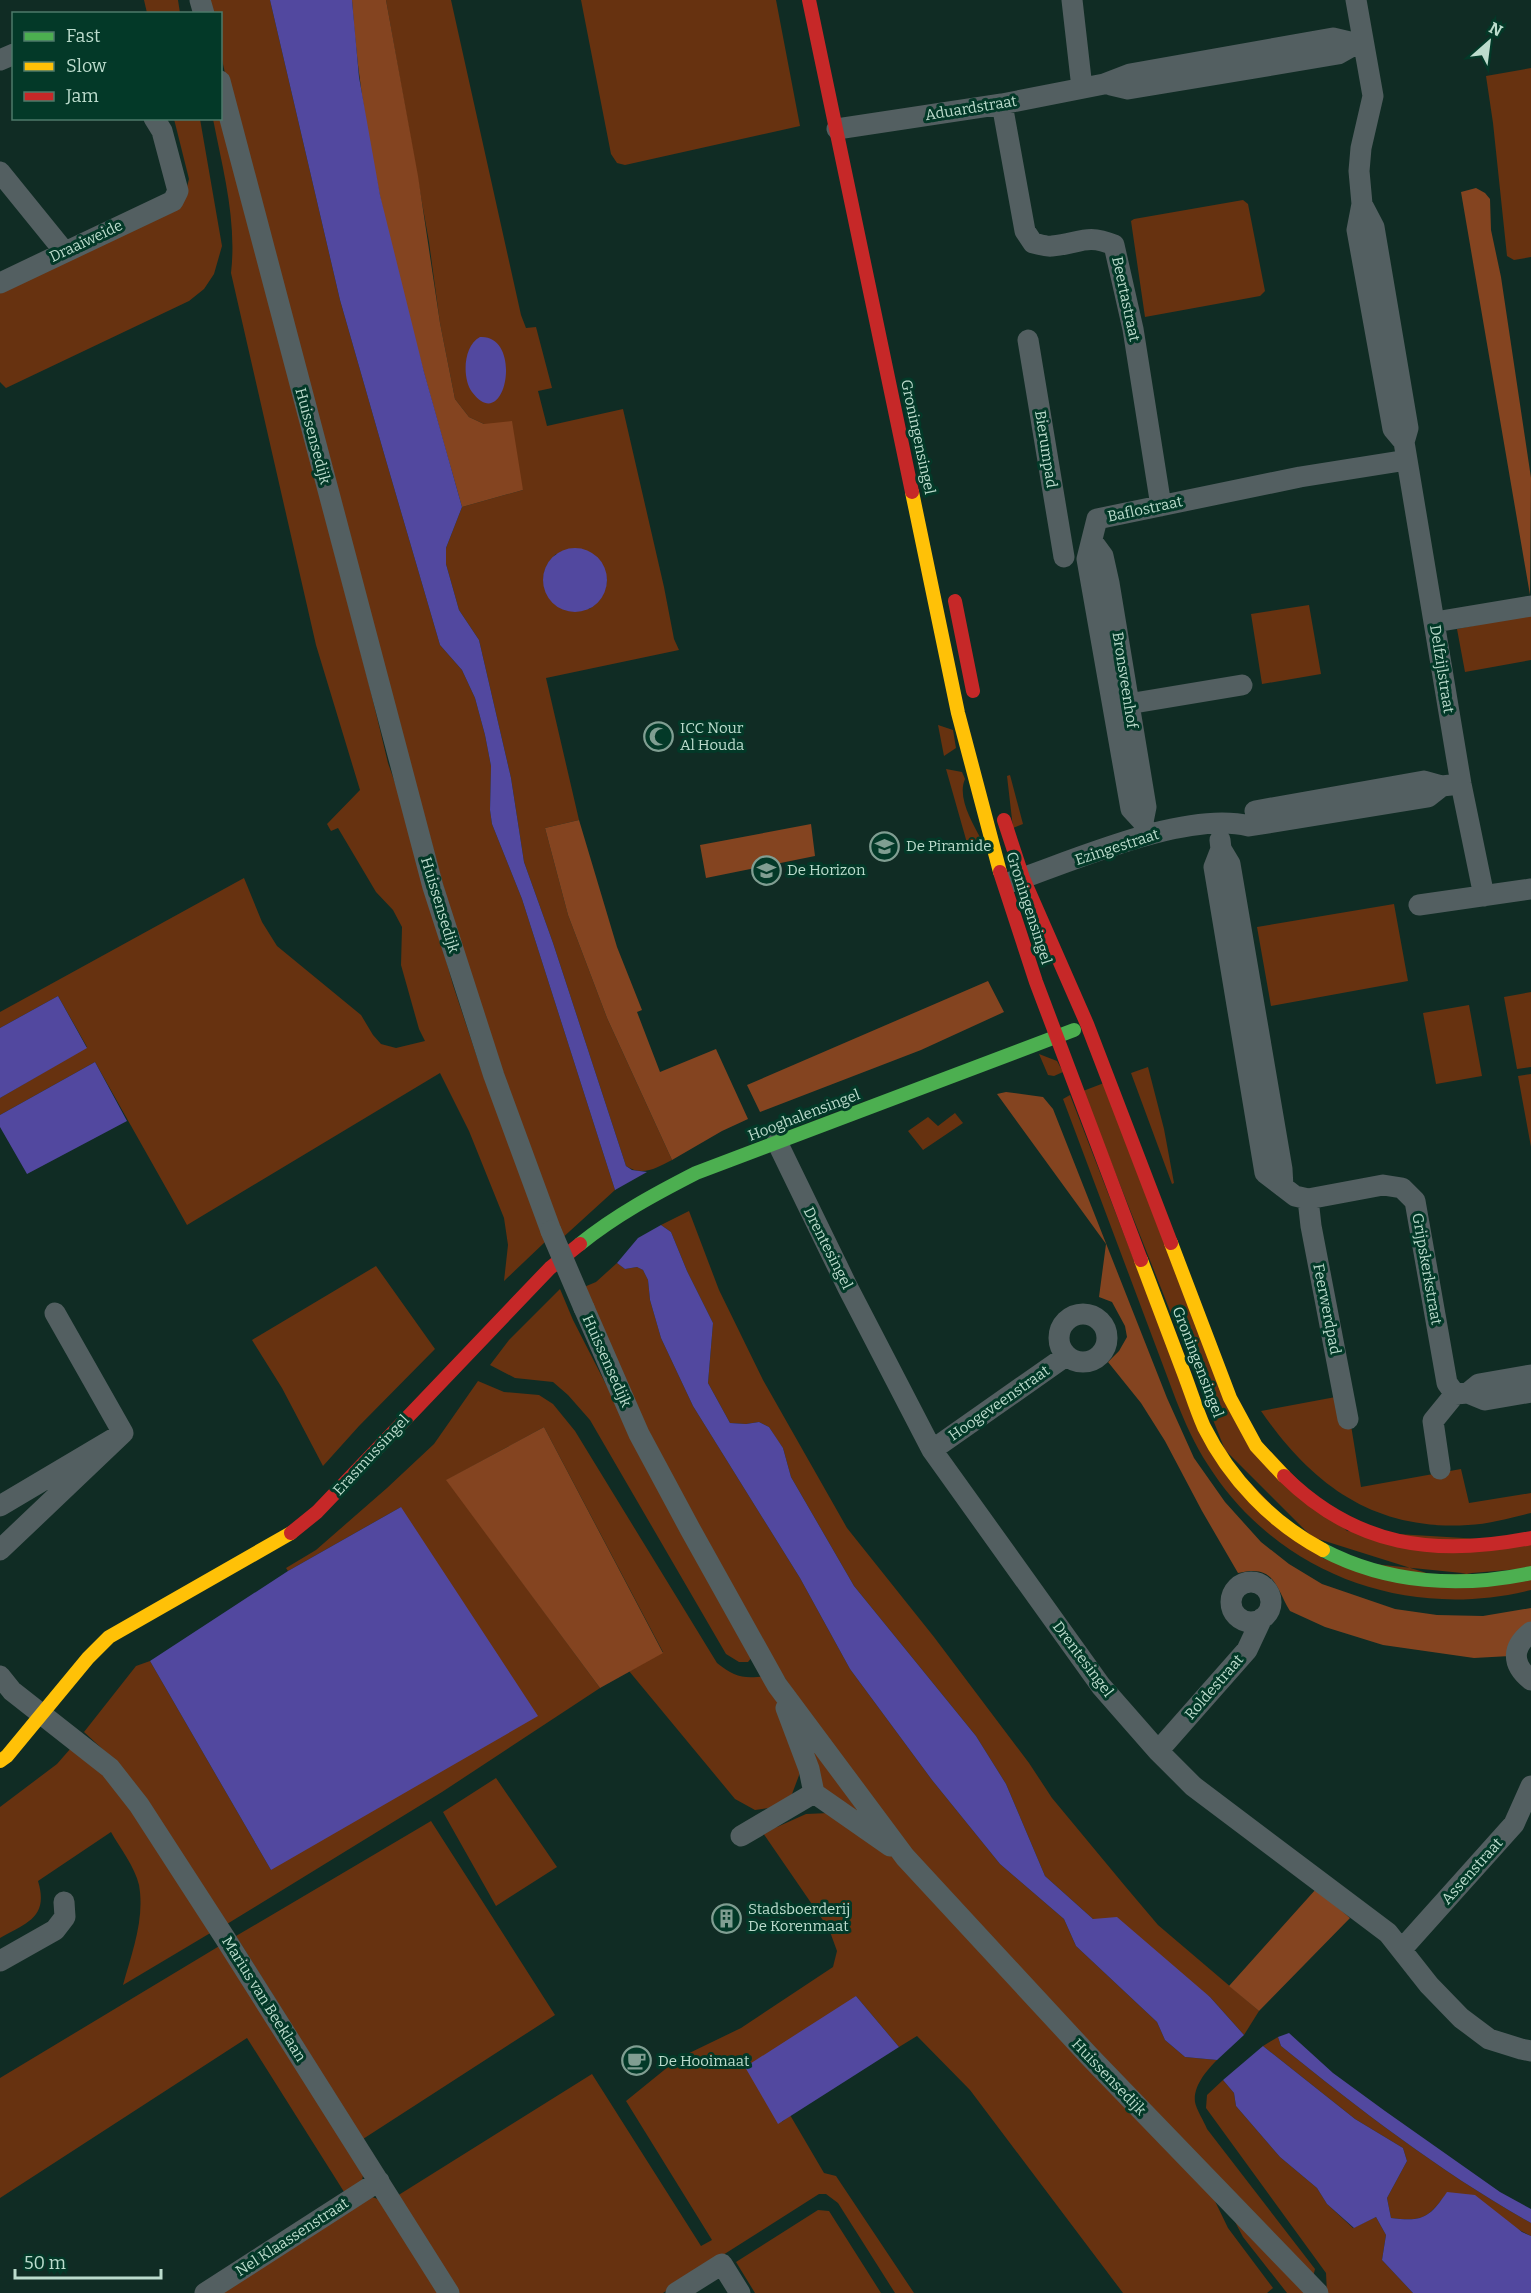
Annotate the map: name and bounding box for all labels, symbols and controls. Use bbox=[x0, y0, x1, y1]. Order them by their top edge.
legend bbox=[12, 12, 222, 120]
north arrow bbox=[1459, 12, 1519, 72]
text: N bbox=[1486, 18, 1506, 40]
text: Fast bbox=[66, 25, 101, 47]
text: Slow bbox=[66, 55, 107, 77]
text: Jam bbox=[65, 85, 99, 107]
street label: Aduardstraat bbox=[924, 92, 1019, 124]
street label: Draaiweide bbox=[46, 216, 126, 266]
street label: Beertastraat bbox=[1108, 255, 1144, 344]
street label: Groningensingel bbox=[897, 378, 939, 496]
street label: Huissensedijk bbox=[291, 386, 335, 487]
street label: Bierumpad bbox=[1031, 409, 1061, 489]
street label: Baflostraat bbox=[1106, 492, 1185, 526]
street label: Delfzijlstraat bbox=[1426, 624, 1458, 715]
street label: Bronsveenhof bbox=[1108, 630, 1142, 731]
place label: ICC Nour Al Houda bbox=[680, 719, 744, 754]
mosque icon: ICC Nour Al Houda bbox=[643, 721, 675, 753]
street label: Ezingestraat bbox=[1073, 825, 1162, 869]
school or university icon: De Piramide bbox=[869, 830, 901, 862]
place label: De Piramide bbox=[906, 837, 991, 855]
street label: Groningensingel bbox=[1002, 850, 1056, 966]
school or university icon: De Horizon bbox=[750, 854, 782, 886]
street label: Huissensedijk bbox=[417, 855, 463, 955]
place label: De Horizon bbox=[787, 861, 866, 879]
street label: Hooghalensingel bbox=[745, 1085, 863, 1145]
street label: Drentesingel bbox=[800, 1204, 856, 1292]
street label: Grijpskerkstraat bbox=[1408, 1212, 1446, 1327]
street label: Feerwerdpad bbox=[1309, 1262, 1345, 1356]
street label: Groningensingel bbox=[1169, 1304, 1227, 1420]
street label: Huissensedijk bbox=[579, 1312, 636, 1410]
street label: Hoogeveenstraat bbox=[945, 1361, 1053, 1445]
street label: Erasmussingel bbox=[329, 1411, 413, 1499]
street label: Drentesingel bbox=[1049, 1618, 1117, 1700]
street label: Roldestraat bbox=[1181, 1650, 1247, 1723]
street label: Assenstraat bbox=[1438, 1834, 1507, 1908]
place label: Stadsboerderij De Korenmaat bbox=[748, 1900, 850, 1935]
building icon: Stadsboerderij De Korenmaat bbox=[711, 1902, 743, 1934]
street label: Marius van Beeklaan bbox=[218, 1933, 310, 2065]
street label: Huissensedijk bbox=[1068, 2035, 1150, 2119]
cafe icon: De Hooimaat bbox=[621, 2045, 653, 2077]
place label: De Hooimaat bbox=[658, 2052, 750, 2070]
street label: Nel Klaassenstraat bbox=[232, 2193, 352, 2280]
scale bar bbox=[15, 2242, 160, 2280]
text: 50 m bbox=[24, 2252, 66, 2274]

